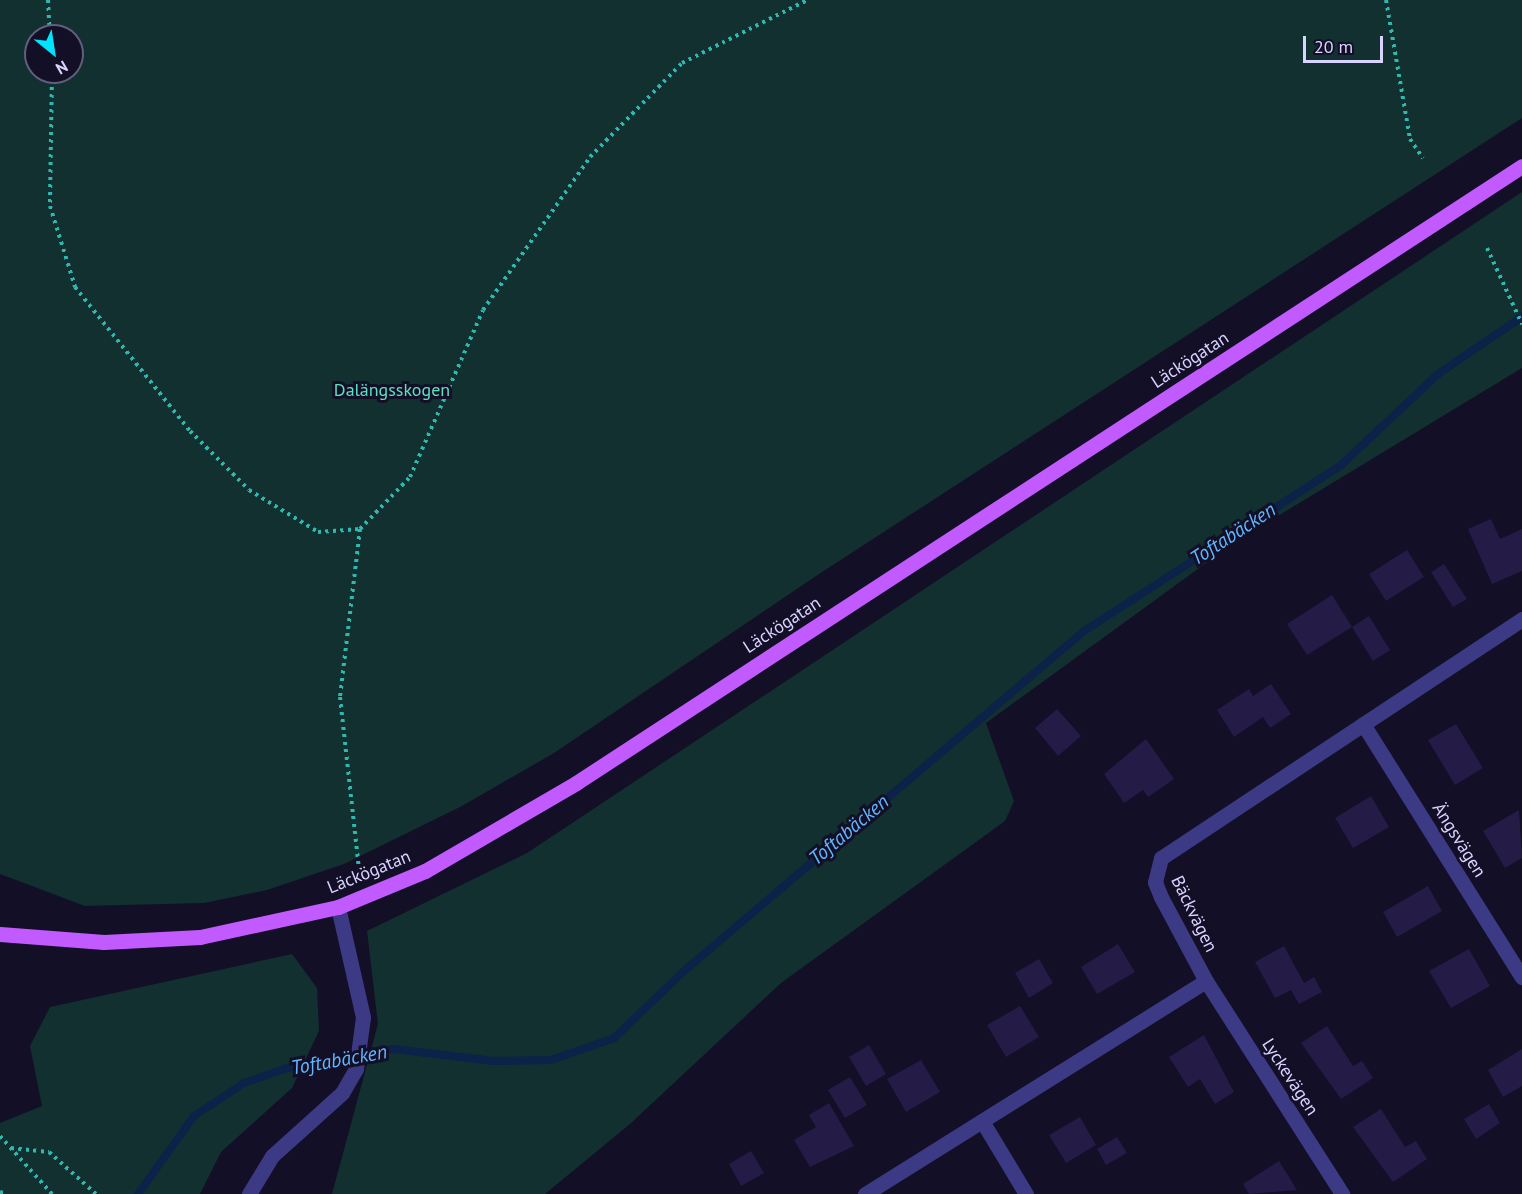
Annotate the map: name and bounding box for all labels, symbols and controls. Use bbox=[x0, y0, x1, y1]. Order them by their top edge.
north arrow bbox=[24, 24, 84, 84]
scale bar bbox=[1306, 24, 1386, 62]
text: 20 m bbox=[1314, 35, 1353, 58]
text: N bbox=[52, 57, 72, 79]
street label: Läckögatan bbox=[1147, 327, 1233, 393]
park label: Dalängsskogen bbox=[334, 379, 450, 401]
water label: Toftabäcken bbox=[1186, 498, 1280, 570]
street label: Läckögatan bbox=[739, 592, 825, 658]
water label: Toftabäcken bbox=[804, 790, 894, 870]
street label: Ängsvägen bbox=[1428, 799, 1490, 881]
street label: Läckögatan bbox=[324, 846, 414, 898]
street label: Bäckvägen bbox=[1166, 872, 1222, 956]
street label: Lyckevägen bbox=[1257, 1035, 1323, 1119]
water label: Toftabäcken bbox=[289, 1040, 389, 1080]

